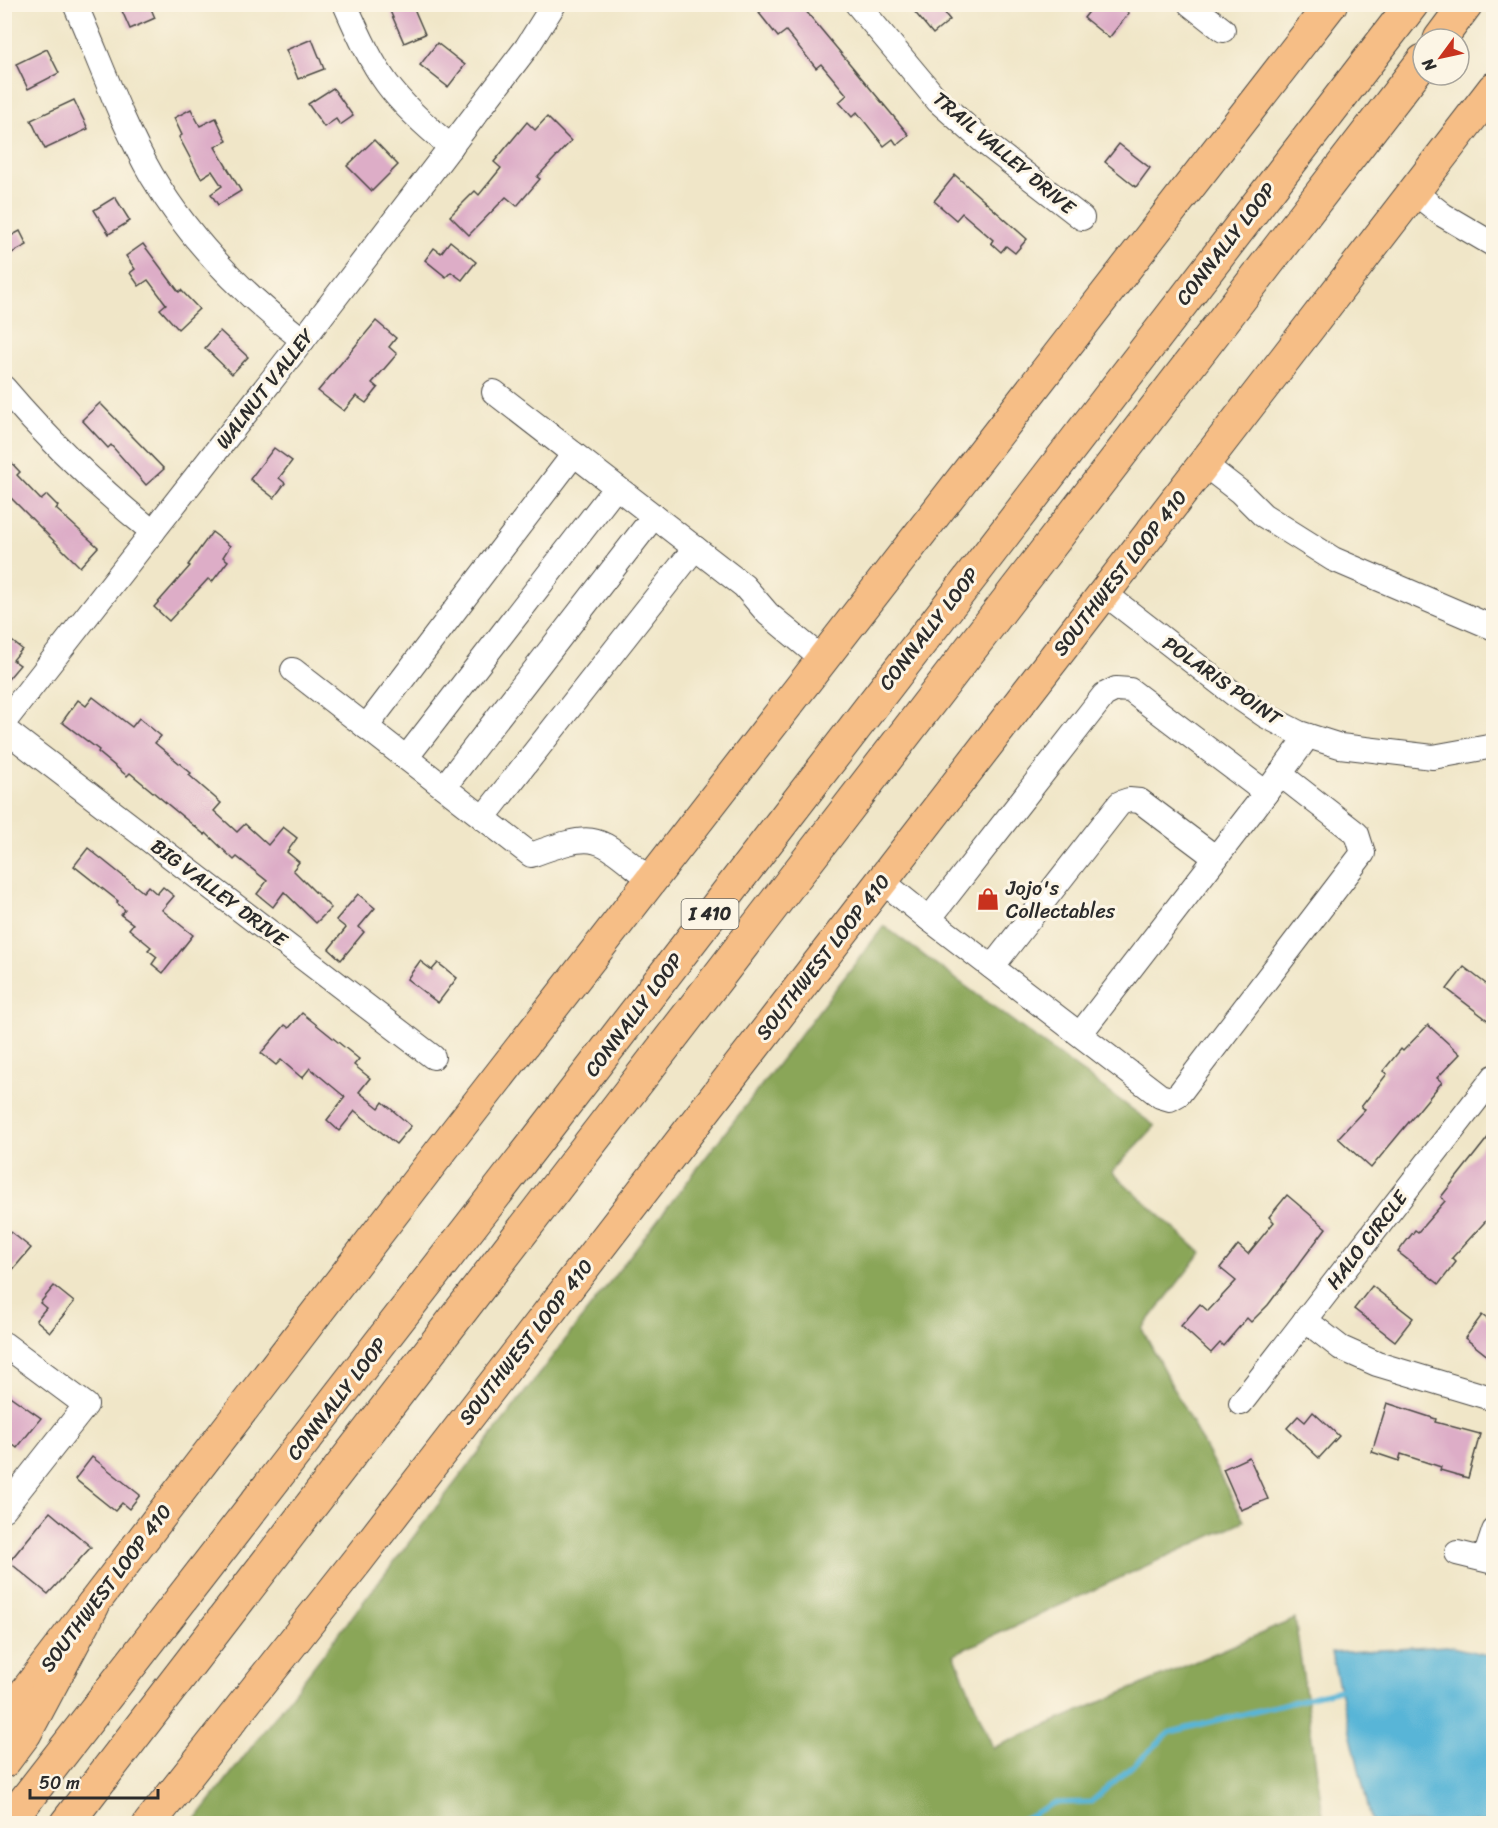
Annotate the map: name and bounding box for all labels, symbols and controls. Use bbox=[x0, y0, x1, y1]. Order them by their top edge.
north arrow bbox=[1411, 27, 1471, 87]
text: N bbox=[1413, 52, 1445, 78]
street label: TRAIL VALLEY DRIVE bbox=[925, 82, 1085, 225]
street label: CONNALLY LOOP bbox=[1167, 175, 1286, 313]
street label: WALNUT VALLEY bbox=[207, 320, 324, 457]
street label: SOUTHWEST LOOP 410 bbox=[1044, 482, 1196, 664]
street label: CONNALLY LOOP bbox=[870, 560, 989, 698]
street label: POLARIS POINT bbox=[1155, 627, 1291, 736]
street label: BIG VALLEY DRIVE bbox=[143, 830, 297, 957]
street label: SOUTHWEST LOOP 410 bbox=[747, 866, 899, 1048]
place label: Jojo's Collectables bbox=[1005, 871, 1116, 929]
shop icon: Jojo's Collectables bbox=[975, 886, 1001, 912]
road number: I 410 bbox=[682, 899, 738, 929]
street label: CONNALLY LOOP bbox=[575, 945, 693, 1085]
street label: HALO CIRCLE bbox=[1317, 1181, 1418, 1297]
street label: SOUTHWEST LOOP 410 bbox=[450, 1251, 602, 1433]
street label: CONNALLY LOOP bbox=[278, 1330, 397, 1468]
street label: SOUTHWEST LOOP 410 bbox=[31, 1496, 181, 1680]
scale bar bbox=[30, 1762, 158, 1800]
text: 50 m bbox=[39, 1767, 80, 1799]

